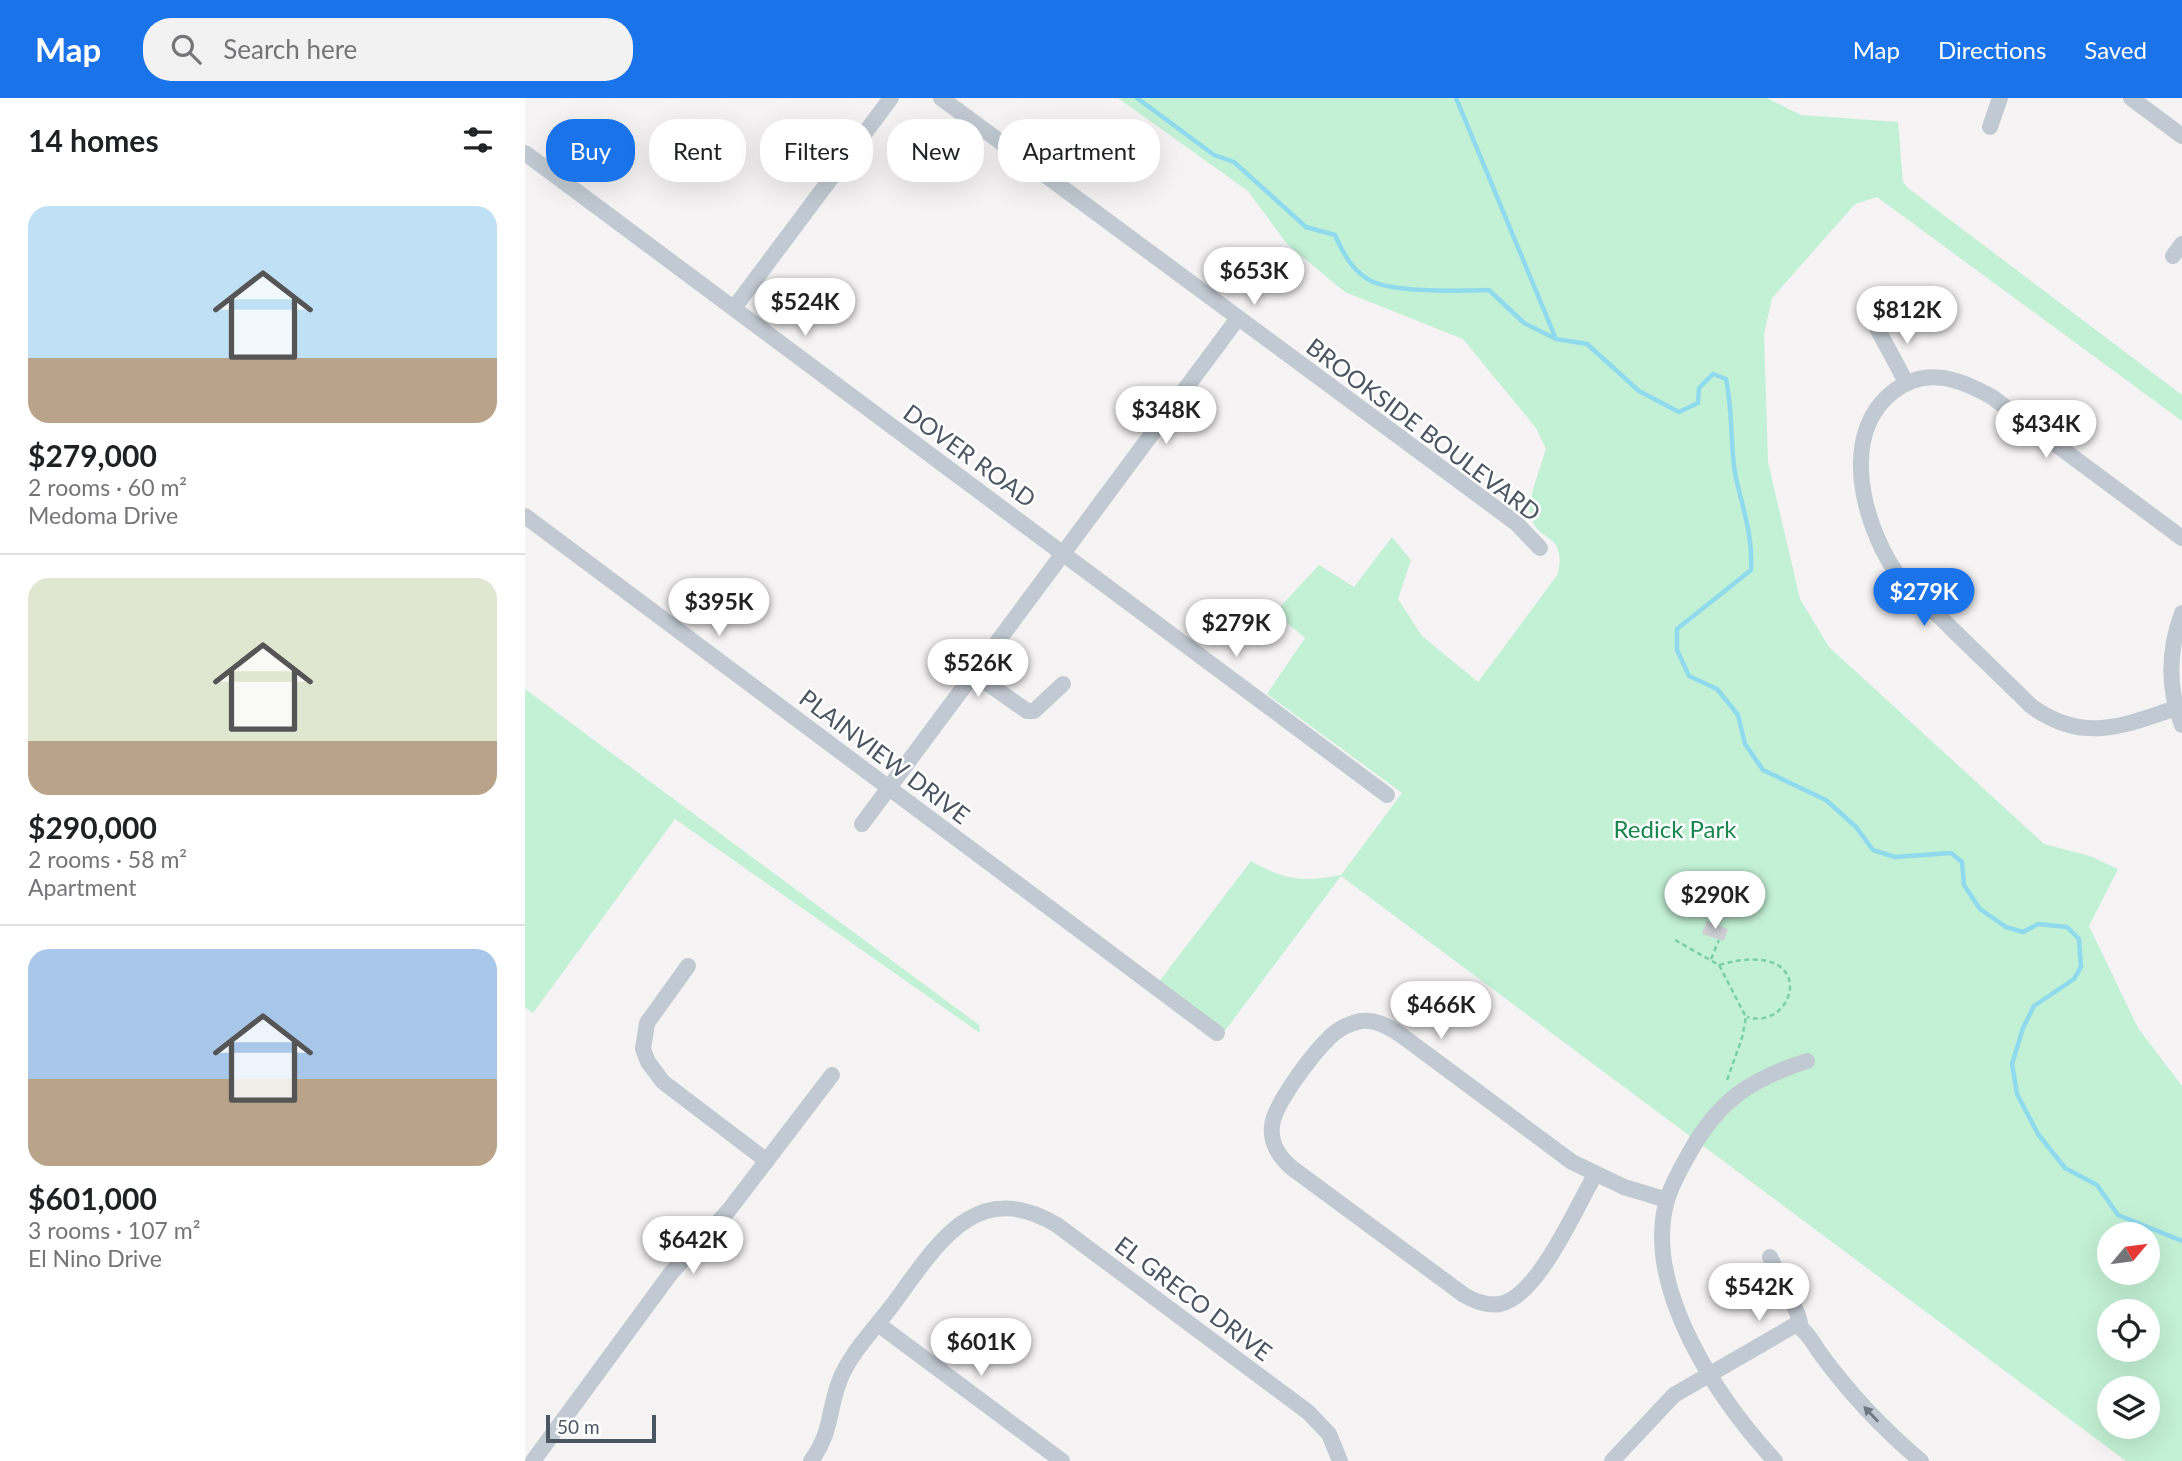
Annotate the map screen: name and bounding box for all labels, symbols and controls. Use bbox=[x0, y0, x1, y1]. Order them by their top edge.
search box bbox=[143, 18, 633, 81]
text: Map bbox=[35, 29, 101, 69]
icon: search bbox=[167, 30, 205, 68]
text: Search here bbox=[223, 33, 357, 65]
text: Map bbox=[1853, 35, 1900, 64]
text: Directions bbox=[1938, 35, 2046, 64]
text: Saved bbox=[2084, 35, 2147, 64]
chip: Buy bbox=[546, 119, 635, 182]
chip: Rent bbox=[649, 119, 746, 182]
chip: Filters bbox=[760, 119, 873, 182]
chip: New bbox=[887, 119, 984, 182]
chip: Apartment bbox=[998, 119, 1160, 182]
icon: filters bbox=[459, 121, 497, 159]
text: 14 homes bbox=[28, 122, 159, 158]
pin: $653K bbox=[1205, 248, 1303, 307]
icon: home bbox=[200, 252, 326, 378]
text: $653K bbox=[1219, 256, 1289, 284]
pin: $524K bbox=[756, 278, 854, 338]
pin: $812K bbox=[1858, 286, 1956, 346]
text: $524K bbox=[770, 287, 840, 315]
text: $812K bbox=[1872, 295, 1942, 323]
street label: BROOKSIDE BOULEVARD bbox=[1301, 331, 1547, 527]
pin: $348K bbox=[1117, 386, 1215, 446]
text: $348K bbox=[1131, 395, 1201, 423]
street label: DOVER ROAD bbox=[898, 397, 1042, 513]
pin: $434K bbox=[1997, 400, 2095, 460]
text: $434K bbox=[2011, 409, 2081, 437]
text: $279,000 bbox=[28, 437, 157, 473]
text: 2 rooms · 60 m² bbox=[28, 473, 187, 501]
text: Medoma Drive bbox=[28, 501, 178, 529]
pin: $279K bbox=[1875, 568, 1973, 628]
text: $279K bbox=[1889, 577, 1959, 605]
pin: $395K bbox=[670, 578, 768, 638]
text: $395K bbox=[684, 587, 754, 615]
pin: $279K bbox=[1187, 600, 1285, 659]
text: $279K bbox=[1201, 608, 1271, 636]
icon: home bbox=[200, 624, 326, 750]
pin: $526K bbox=[929, 640, 1027, 699]
text: $526K bbox=[943, 648, 1013, 676]
street label: PLAINVIEW DRIVE bbox=[794, 683, 976, 829]
text: $290,000 bbox=[28, 809, 157, 845]
park label: Redick Park bbox=[1614, 814, 1737, 843]
text: 2 rooms · 58 m² bbox=[28, 845, 187, 873]
pin: $290K bbox=[1666, 872, 1764, 931]
text: Apartment bbox=[28, 873, 136, 901]
text: $290K bbox=[1680, 880, 1750, 908]
pin: $466K bbox=[1392, 982, 1490, 1041]
text: $466K bbox=[1406, 990, 1476, 1018]
icon: home bbox=[200, 995, 326, 1121]
text: $601,000 bbox=[28, 1180, 157, 1216]
text: 3 rooms · 107 m² bbox=[28, 1216, 200, 1244]
pin: $642K bbox=[644, 1216, 742, 1276]
north arrow bbox=[2097, 1222, 2159, 1284]
map controls bbox=[2097, 1222, 2160, 1439]
text: $642K bbox=[658, 1225, 728, 1253]
street label: EL GRECO DRIVE bbox=[1110, 1230, 1278, 1366]
text: El Nino Drive bbox=[28, 1244, 162, 1272]
pin: $542K bbox=[1710, 1264, 1808, 1323]
text: $542K bbox=[1724, 1272, 1794, 1300]
button: locate bbox=[2097, 1299, 2160, 1362]
pin: $601K bbox=[932, 1318, 1030, 1378]
text: $601K bbox=[946, 1327, 1016, 1355]
button: layers bbox=[2097, 1376, 2160, 1439]
one-way arrow bbox=[1864, 1406, 1880, 1423]
scale bar bbox=[546, 1412, 656, 1444]
text: 50 m bbox=[557, 1415, 600, 1438]

